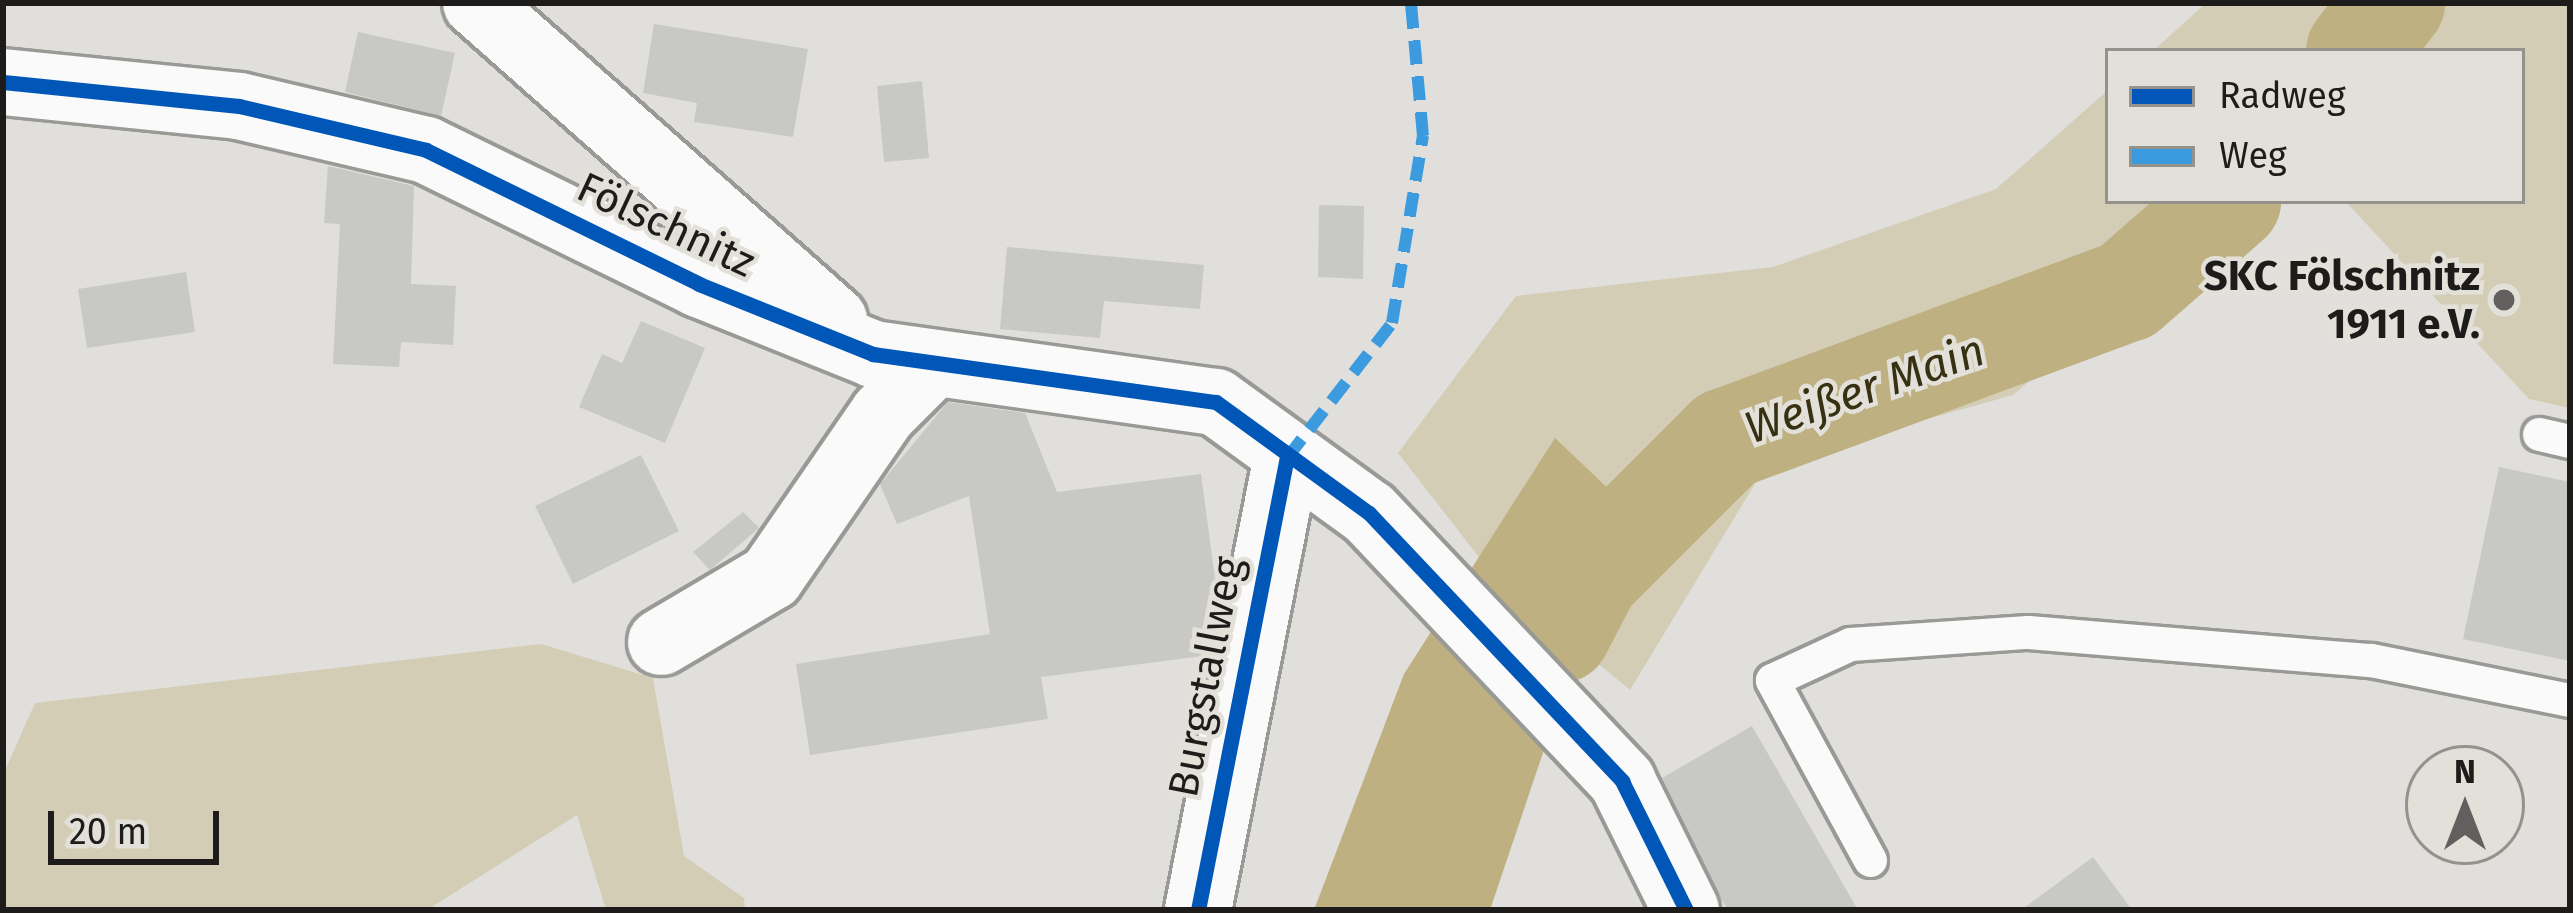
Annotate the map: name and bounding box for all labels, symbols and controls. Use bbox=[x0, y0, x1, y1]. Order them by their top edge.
legend bbox=[2105, 48, 2525, 204]
text: Radweg bbox=[2219, 74, 2346, 118]
text: Weg bbox=[2219, 134, 2287, 178]
street label: Fölschnitz bbox=[569, 162, 763, 288]
place label: SKC Fölschnitz 1911 e.V. bbox=[2204, 251, 2480, 350]
marker: SKC Fölschnitz 1911 e.V. bbox=[2491, 287, 2517, 313]
water label: Weißer Main bbox=[1738, 324, 1992, 456]
street label: Burgstallweg bbox=[1158, 553, 1254, 801]
north arrow bbox=[2405, 745, 2525, 865]
text: N bbox=[2454, 752, 2476, 792]
scale bar bbox=[54, 787, 225, 861]
text: 20 m bbox=[69, 810, 147, 854]

